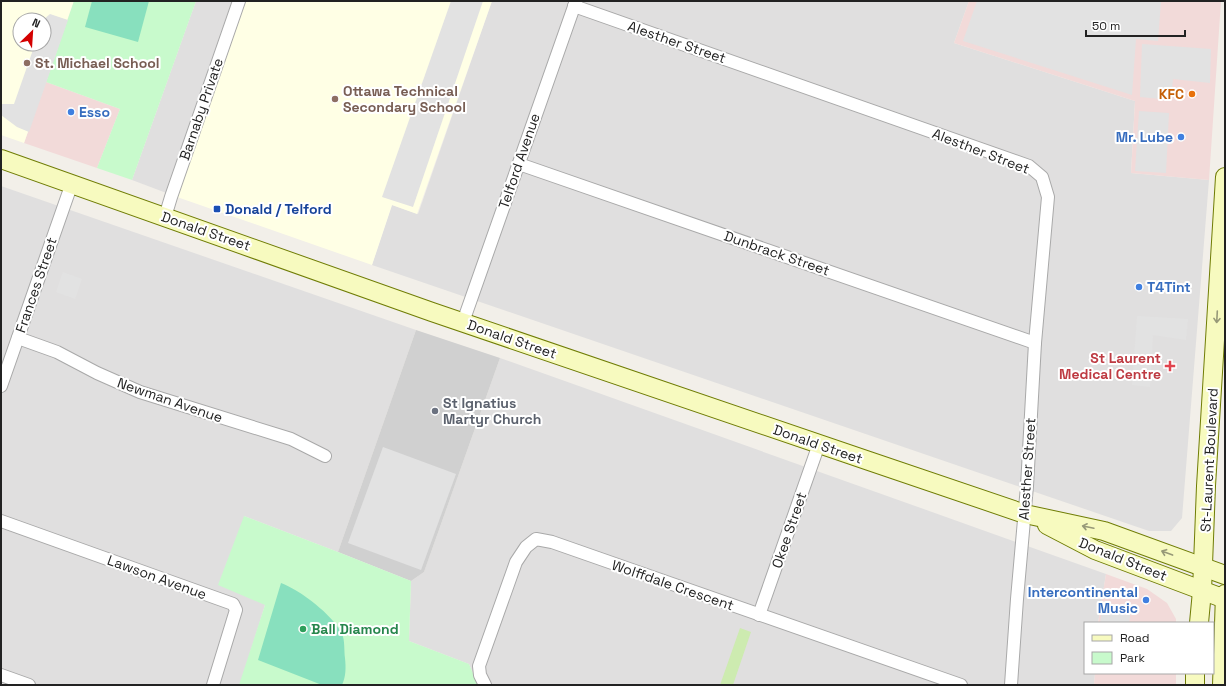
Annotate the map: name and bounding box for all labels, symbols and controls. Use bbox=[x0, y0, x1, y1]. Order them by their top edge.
north arrow bbox=[12, 12, 52, 52]
scale bar bbox=[1086, 12, 1185, 38]
text: N bbox=[30, 15, 43, 31]
street label: Alesther Street bbox=[626, 17, 728, 67]
text: 50 m bbox=[1092, 18, 1120, 34]
place label: St. Michael School bbox=[35, 54, 160, 72]
street label: Barnaby Private bbox=[175, 56, 227, 162]
marker: St. Michael School bbox=[22, 58, 32, 68]
place label: Ottawa Technical Secondary School bbox=[343, 82, 466, 116]
place label: KFC bbox=[1159, 85, 1184, 103]
marker: KFC bbox=[1187, 89, 1197, 99]
marker: Ottawa Technical Secondary School bbox=[330, 94, 340, 104]
place label: Esso bbox=[79, 103, 110, 121]
marker: Esso bbox=[66, 107, 76, 117]
street label: Telford Avenue bbox=[494, 111, 544, 211]
street label: Alesther Street bbox=[930, 124, 1032, 178]
place label: Mr. Lube bbox=[1116, 128, 1173, 146]
marker: Mr. Lube bbox=[1176, 132, 1186, 142]
place label: Donald / Telford bbox=[225, 200, 332, 218]
marker: Donald / Telford bbox=[212, 204, 222, 214]
street label: Donald Street bbox=[159, 207, 253, 255]
street label: Dunbrack Street bbox=[722, 226, 832, 280]
street label: Frances Street bbox=[11, 235, 61, 335]
place label: T4Tint bbox=[1147, 278, 1191, 296]
marker: T4Tint bbox=[1134, 282, 1144, 292]
one-way arrow bbox=[1213, 310, 1221, 323]
street label: Donald Street bbox=[465, 315, 559, 363]
place label: St Laurent Medical Centre bbox=[1059, 349, 1161, 383]
marker: St Laurent Medical Centre bbox=[1164, 360, 1176, 372]
street label: Newman Avenue bbox=[115, 374, 225, 426]
street label: St-Laurent Boulevard bbox=[1196, 387, 1222, 533]
place label: St Ignatius Martyr Church bbox=[443, 394, 541, 428]
marker: St Ignatius Martyr Church bbox=[430, 406, 440, 416]
street label: Alesther Street bbox=[1014, 417, 1040, 521]
street label: Donald Street bbox=[771, 420, 865, 468]
street label: Okee Street bbox=[768, 489, 810, 571]
one-way arrow bbox=[1082, 523, 1095, 531]
street label: Donald Street bbox=[1076, 533, 1170, 585]
one-way arrow bbox=[1161, 549, 1173, 557]
street label: Lawson Avenue bbox=[105, 551, 209, 603]
street label: Wolffdale Crescent bbox=[610, 556, 736, 614]
place label: Intercontinental Music bbox=[1028, 583, 1138, 617]
marker: Intercontinental Music bbox=[1141, 595, 1151, 605]
place label: Ball Diamond bbox=[311, 620, 399, 638]
legend bbox=[1084, 622, 1214, 674]
marker: Ball Diamond bbox=[298, 624, 308, 634]
text: Road bbox=[1120, 630, 1149, 646]
text: Park bbox=[1120, 650, 1145, 666]

